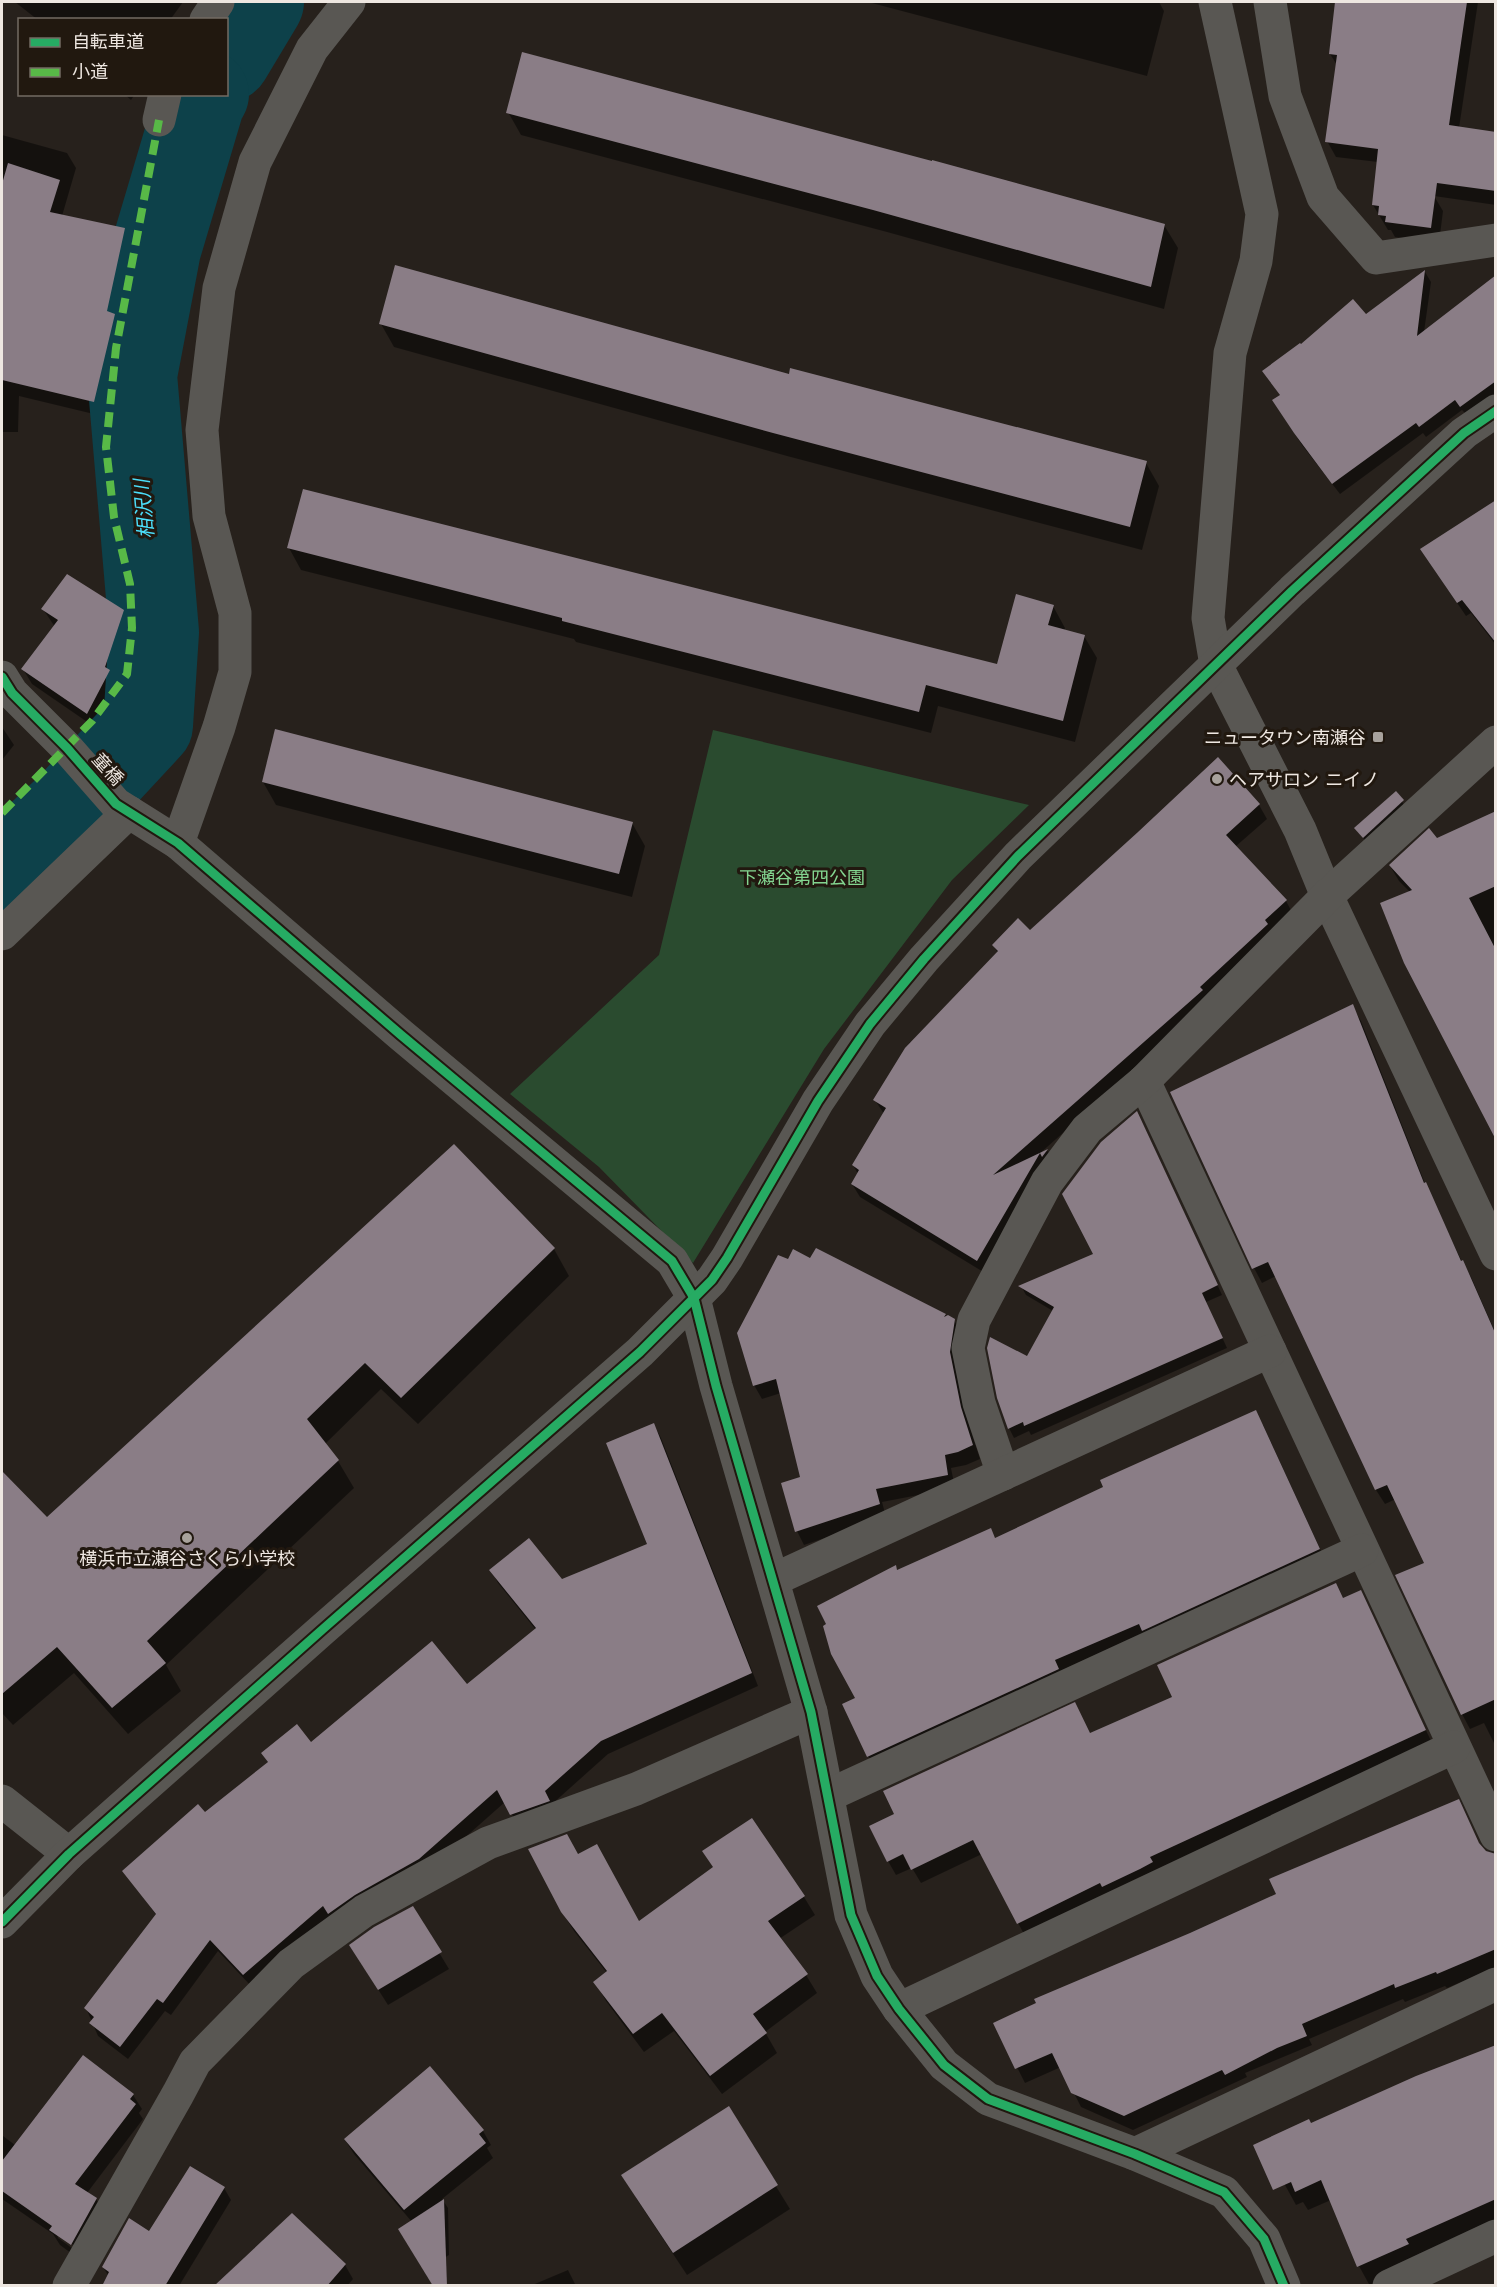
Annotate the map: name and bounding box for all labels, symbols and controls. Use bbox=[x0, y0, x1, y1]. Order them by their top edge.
legend bbox=[18, 18, 228, 96]
text: 自転車道 bbox=[72, 31, 144, 52]
text: 小道 bbox=[72, 61, 108, 82]
water label: 相沢川 bbox=[129, 476, 159, 540]
place label: ニュータウン南瀬谷 bbox=[1204, 727, 1366, 748]
marker: ニュータウン南瀬谷 bbox=[1371, 730, 1385, 744]
street label: 童橋 bbox=[88, 749, 128, 789]
place label: ヘアサロン ニイノ bbox=[1229, 769, 1379, 790]
marker: ヘアサロン ニイノ bbox=[1210, 772, 1224, 786]
park label: 下瀬谷第四公園 bbox=[739, 867, 865, 888]
marker: 横浜市立瀬谷さくら小学校 bbox=[180, 1531, 194, 1545]
place label: 横浜市立瀬谷さくら小学校 bbox=[79, 1548, 295, 1569]

